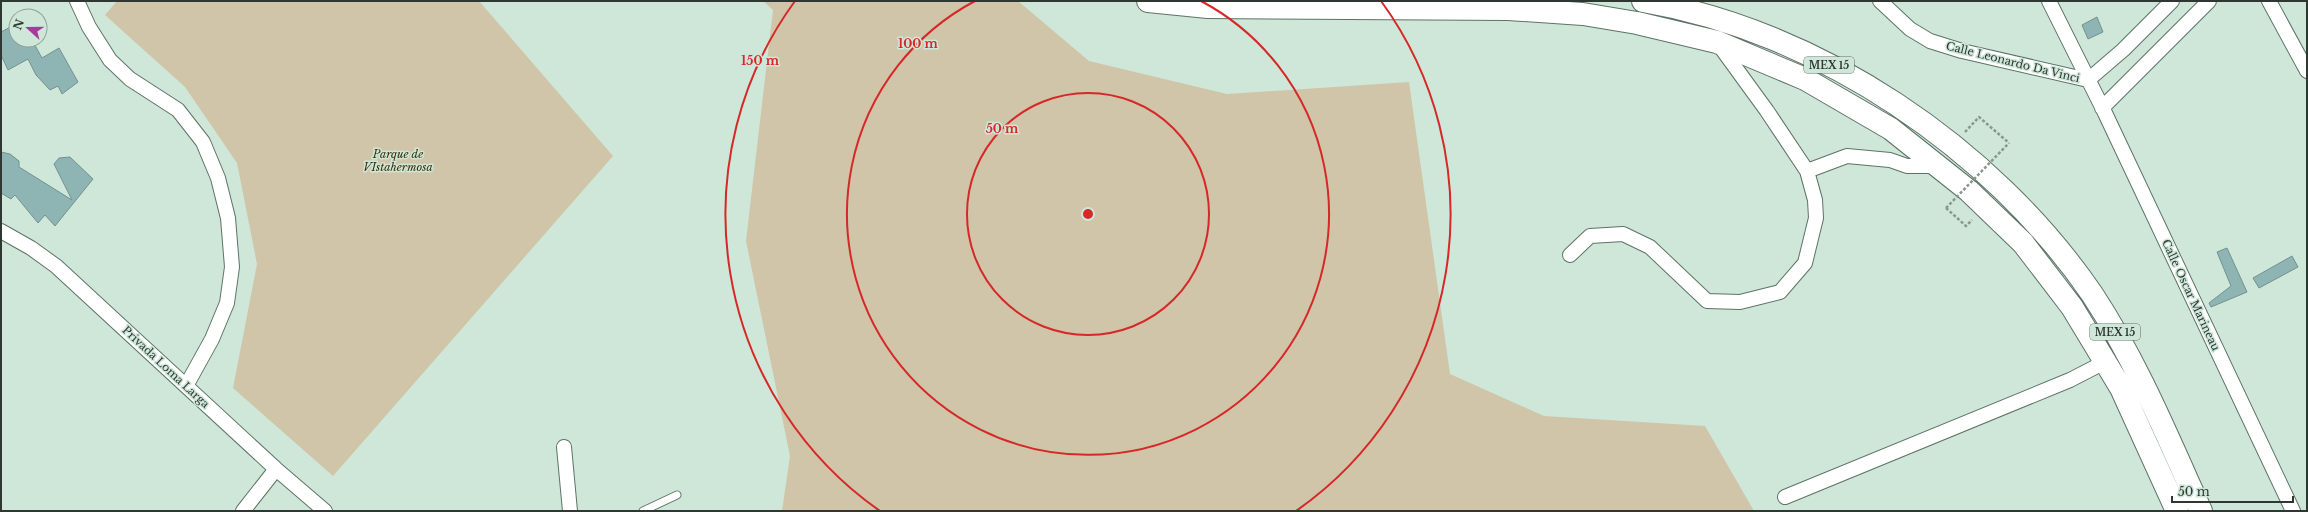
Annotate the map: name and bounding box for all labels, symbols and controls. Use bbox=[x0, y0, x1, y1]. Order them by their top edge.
north arrow bbox=[8, 8, 48, 48]
text: N bbox=[10, 16, 27, 32]
text: 100 m bbox=[898, 36, 939, 51]
street label: Calle Leonardo Da Vinci bbox=[1945, 39, 2082, 85]
text: 150 m bbox=[741, 53, 780, 68]
road number: MEX 15 bbox=[1804, 57, 1854, 73]
text: 50 m bbox=[986, 121, 1019, 136]
park label: Parque de VIstahermosa bbox=[363, 147, 433, 174]
centre of rings bbox=[1081, 207, 1095, 221]
street label: Calle Oscar Marineau bbox=[2159, 237, 2223, 354]
street label: Privada Loma Larga bbox=[120, 323, 213, 412]
road number: MEX 15 bbox=[2090, 324, 2140, 340]
scale bar bbox=[2172, 478, 2293, 504]
text: 50 m bbox=[2178, 484, 2210, 499]

